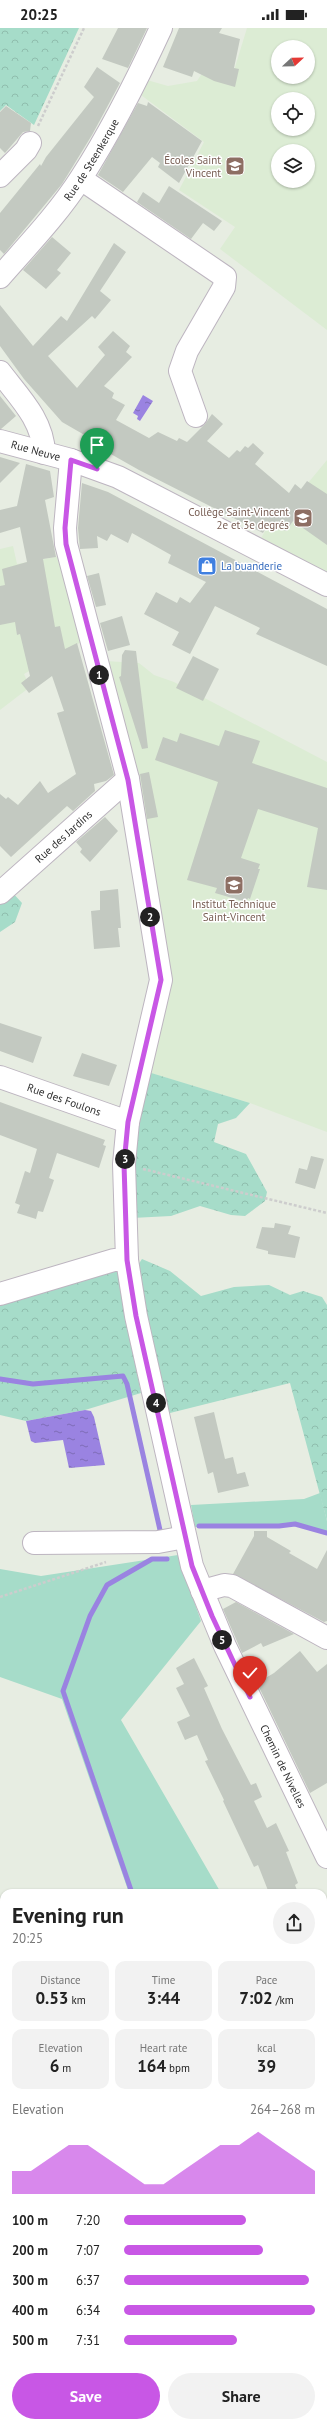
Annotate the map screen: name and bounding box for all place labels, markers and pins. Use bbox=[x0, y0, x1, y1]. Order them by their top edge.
place label: Écoles Saint Vincent bbox=[164, 153, 221, 180]
school or university icon: Écoles Saint Vincent bbox=[224, 155, 246, 177]
pin bbox=[80, 428, 114, 469]
place label: Collège Saint-Vincent 2e et 3e degrés bbox=[188, 505, 289, 532]
school or university icon: Collège Saint-Vincent 2e et 3e degrés bbox=[292, 507, 314, 529]
shop icon: La buanderie bbox=[196, 555, 218, 577]
place label: La buanderie bbox=[221, 559, 282, 573]
pin: 1 bbox=[89, 665, 109, 685]
school or university icon: Institut Technique Saint-Vincent bbox=[223, 874, 245, 896]
place label: Institut Technique Saint-Vincent bbox=[192, 897, 276, 924]
pin: 2 bbox=[140, 907, 160, 927]
pin: 3 bbox=[115, 1149, 135, 1169]
pin: 4 bbox=[146, 1393, 166, 1413]
pin: 5 bbox=[212, 1630, 232, 1650]
pin bbox=[233, 1656, 267, 1697]

